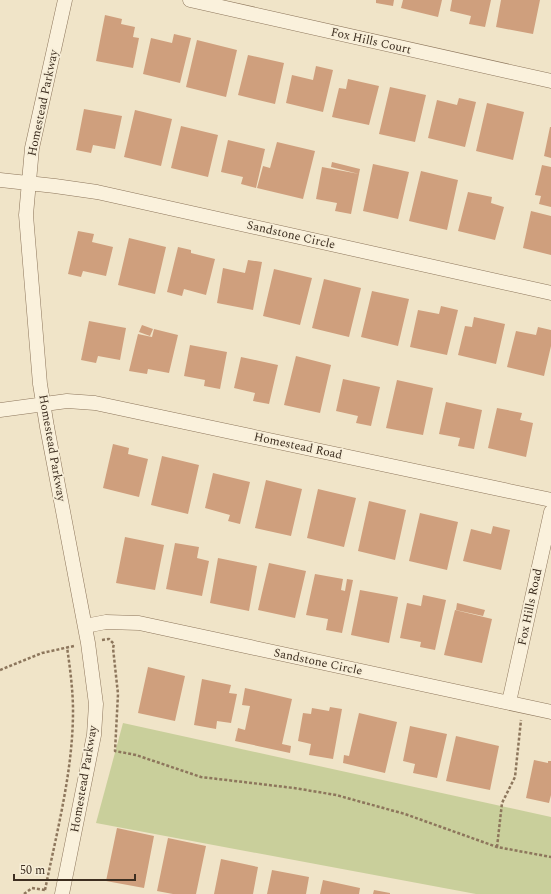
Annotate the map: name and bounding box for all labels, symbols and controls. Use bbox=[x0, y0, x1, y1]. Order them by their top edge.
street label: Fox Hills Court bbox=[329, 23, 413, 59]
street label: Homestead Parkway bbox=[22, 47, 64, 158]
street label: Sandstone Circle bbox=[245, 216, 337, 254]
street label: Homestead Parkway bbox=[33, 393, 71, 504]
street label: Homestead Road bbox=[252, 427, 344, 465]
street label: Fox Hills Road bbox=[513, 567, 547, 647]
street label: Sandstone Circle bbox=[272, 643, 364, 681]
street label: Homestead Parkway bbox=[65, 723, 103, 834]
scale bar bbox=[14, 856, 135, 882]
text: 50 m bbox=[20, 861, 45, 880]

